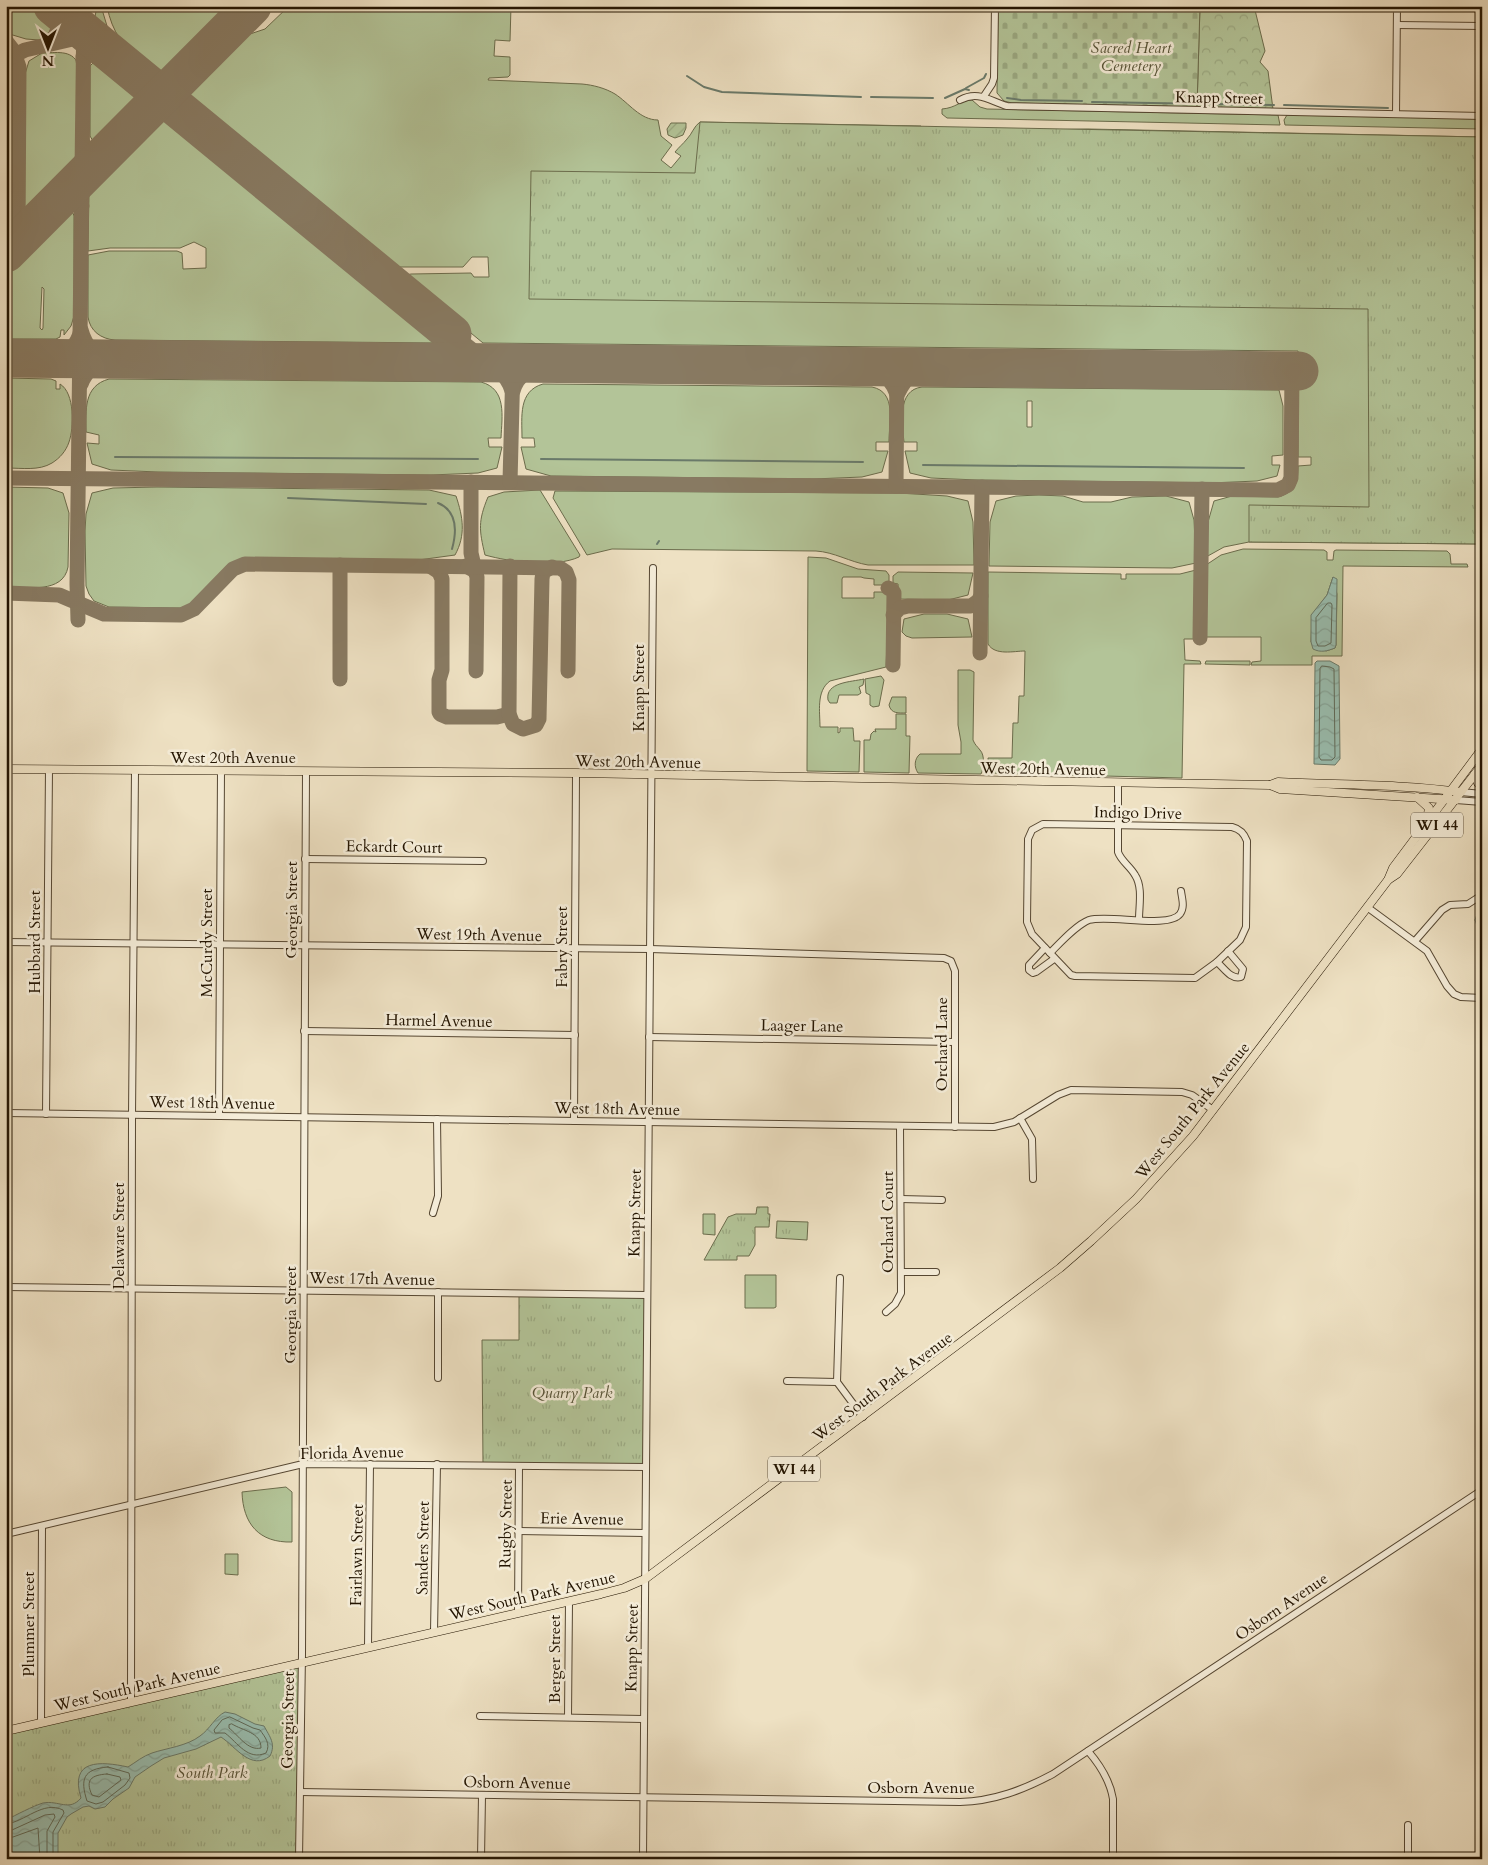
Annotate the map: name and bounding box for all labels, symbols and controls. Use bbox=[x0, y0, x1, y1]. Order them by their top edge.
north arrow bbox=[22, 22, 72, 72]
park label: Sacred Heart Cemetery bbox=[1091, 37, 1172, 77]
text: N bbox=[42, 51, 54, 70]
street label: Knapp Street bbox=[1175, 86, 1263, 110]
street label: Knapp Street bbox=[628, 644, 650, 732]
street label: West 20th Avenue bbox=[169, 747, 296, 769]
street label: West 20th Avenue bbox=[574, 750, 701, 774]
street label: West 20th Avenue bbox=[979, 757, 1106, 781]
street label: Indigo Drive bbox=[1094, 801, 1182, 825]
road number: WI 44 bbox=[1411, 812, 1463, 838]
street label: Eckardt Court bbox=[345, 835, 443, 859]
street label: Georgia Street bbox=[281, 861, 303, 959]
street label: McCurdy Street bbox=[196, 889, 218, 997]
street label: Hubbard Street bbox=[24, 890, 46, 994]
street label: Fabry Street bbox=[551, 906, 573, 988]
street label: West 19th Avenue bbox=[415, 923, 542, 947]
street label: Orchard Lane bbox=[931, 997, 953, 1091]
street label: Harmel Avenue bbox=[385, 1009, 493, 1033]
street label: Laager Lane bbox=[760, 1014, 844, 1038]
street label: West South Park Avenue bbox=[1130, 1038, 1255, 1184]
street label: West 18th Avenue bbox=[148, 1091, 275, 1115]
street label: West 18th Avenue bbox=[553, 1097, 680, 1121]
street label: Knapp Street bbox=[623, 1169, 647, 1257]
street label: Orchard Court bbox=[877, 1171, 899, 1273]
street label: Delaware Street bbox=[108, 1183, 130, 1289]
street label: Georgia Street bbox=[280, 1266, 302, 1364]
street label: West 17th Avenue bbox=[308, 1267, 435, 1291]
street label: West South Park Avenue bbox=[807, 1327, 957, 1447]
park label: Quarry Park bbox=[532, 1382, 612, 1404]
street label: Florida Avenue bbox=[300, 1441, 404, 1465]
road number: WI 44 bbox=[768, 1456, 820, 1482]
street label: Rugby Street bbox=[494, 1479, 518, 1569]
street label: Sanders Street bbox=[411, 1501, 435, 1595]
street label: Fairlawn Street bbox=[345, 1504, 369, 1606]
street label: Erie Avenue bbox=[540, 1507, 624, 1531]
street label: West South Park Avenue bbox=[446, 1566, 618, 1626]
street label: Osborn Avenue bbox=[1231, 1568, 1332, 1646]
street label: Plummer Street bbox=[18, 1571, 40, 1677]
street label: Knapp Street bbox=[620, 1604, 644, 1692]
street label: Berger Street bbox=[544, 1615, 566, 1703]
street label: West South Park Avenue bbox=[51, 1657, 223, 1717]
street label: Georgia Street bbox=[276, 1671, 300, 1769]
park label: South Park bbox=[177, 1762, 248, 1784]
street label: Osborn Avenue bbox=[463, 1771, 571, 1795]
street label: Osborn Avenue bbox=[867, 1777, 975, 1799]

